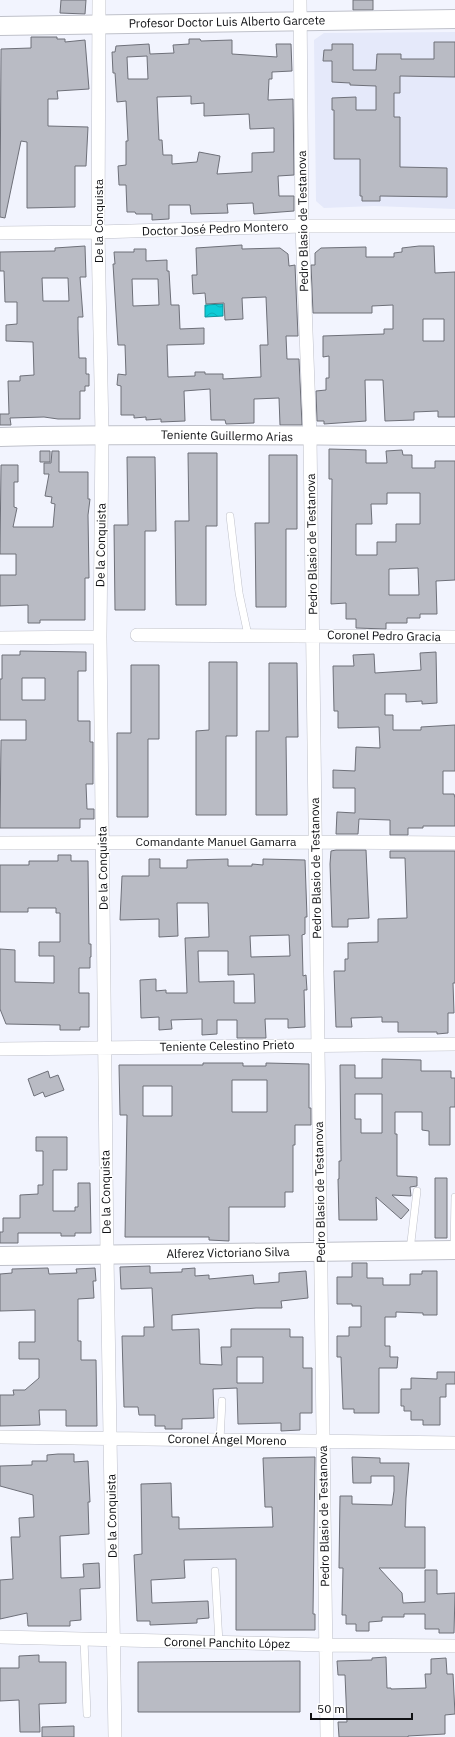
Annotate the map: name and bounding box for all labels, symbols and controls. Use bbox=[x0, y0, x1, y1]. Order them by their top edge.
street label: Profesor Doctor Luis Alberto Garcete bbox=[128, 12, 326, 31]
street label: Pedro Blasio de Testanova bbox=[294, 150, 311, 292]
street label: De la Conquista bbox=[91, 178, 106, 263]
street label: Doctor José Pedro Montero bbox=[141, 218, 289, 239]
street label: Teniente Guillermo Arias bbox=[161, 427, 294, 444]
street label: Pedro Blasio de Testanova bbox=[303, 473, 320, 615]
street label: De la Conquista bbox=[92, 502, 109, 587]
street label: Coronel Pedro Gracia bbox=[327, 627, 442, 644]
street label: Pedro Blasio de Testanova bbox=[307, 797, 324, 939]
street label: De la Conquista bbox=[94, 825, 111, 910]
street label: Comandante Manuel Gamarra bbox=[136, 834, 297, 849]
street label: Teniente Celestino Prieto bbox=[159, 1037, 295, 1054]
street label: Pedro Blasio de Testanova bbox=[311, 1121, 328, 1263]
street label: De la Conquista bbox=[97, 1149, 114, 1234]
street label: Alferez Victoriano Silva bbox=[166, 1244, 290, 1261]
street label: Coronel Ángel Moreno bbox=[167, 1431, 287, 1448]
street label: Pedro Blasio de Testanova bbox=[315, 1445, 332, 1587]
street label: De la Conquista bbox=[103, 1473, 120, 1558]
street label: Coronel Panchito López bbox=[164, 1634, 291, 1651]
scale bar bbox=[311, 1695, 412, 1721]
text: 50 m bbox=[317, 1701, 345, 1716]

